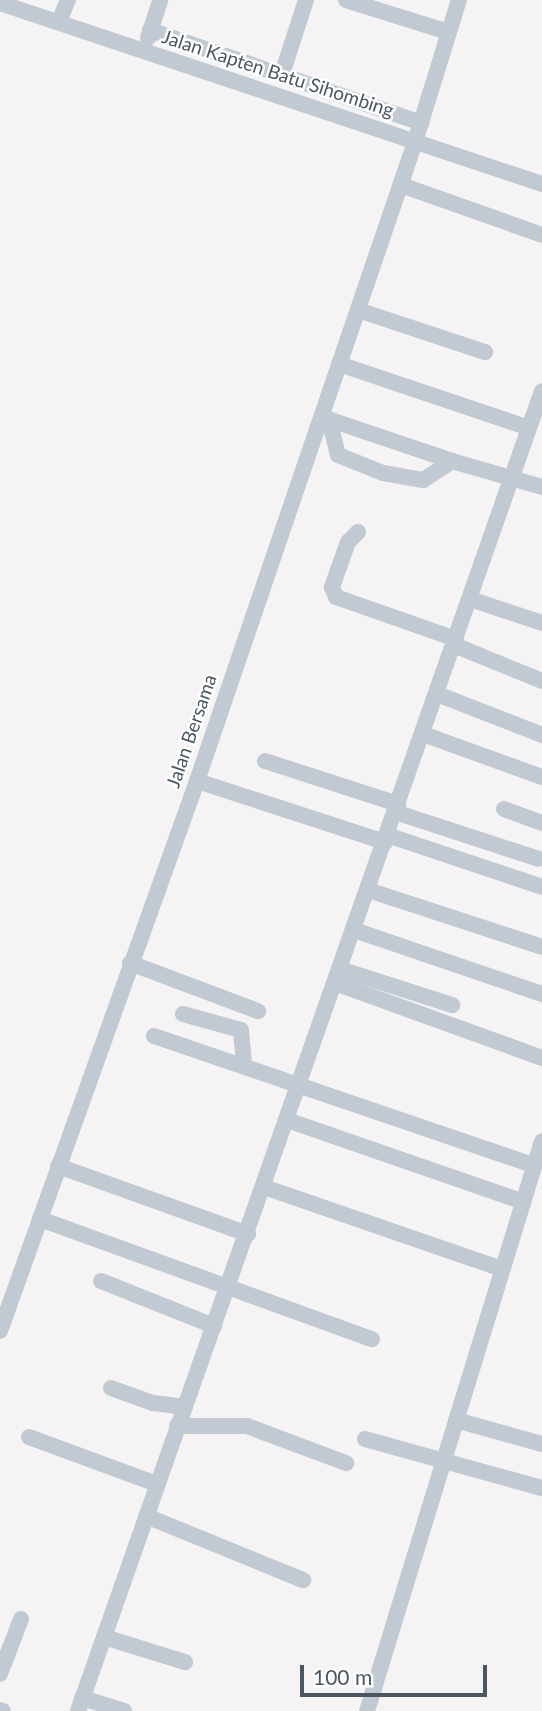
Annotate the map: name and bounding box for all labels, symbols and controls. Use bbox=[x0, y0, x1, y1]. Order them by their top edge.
street label: Jalan Kapten Batu Sihombing bbox=[159, 25, 397, 121]
street label: Jalan Bersama bbox=[161, 671, 221, 791]
scale bar bbox=[304, 1652, 491, 1696]
text: 100 m bbox=[313, 1664, 372, 1689]

